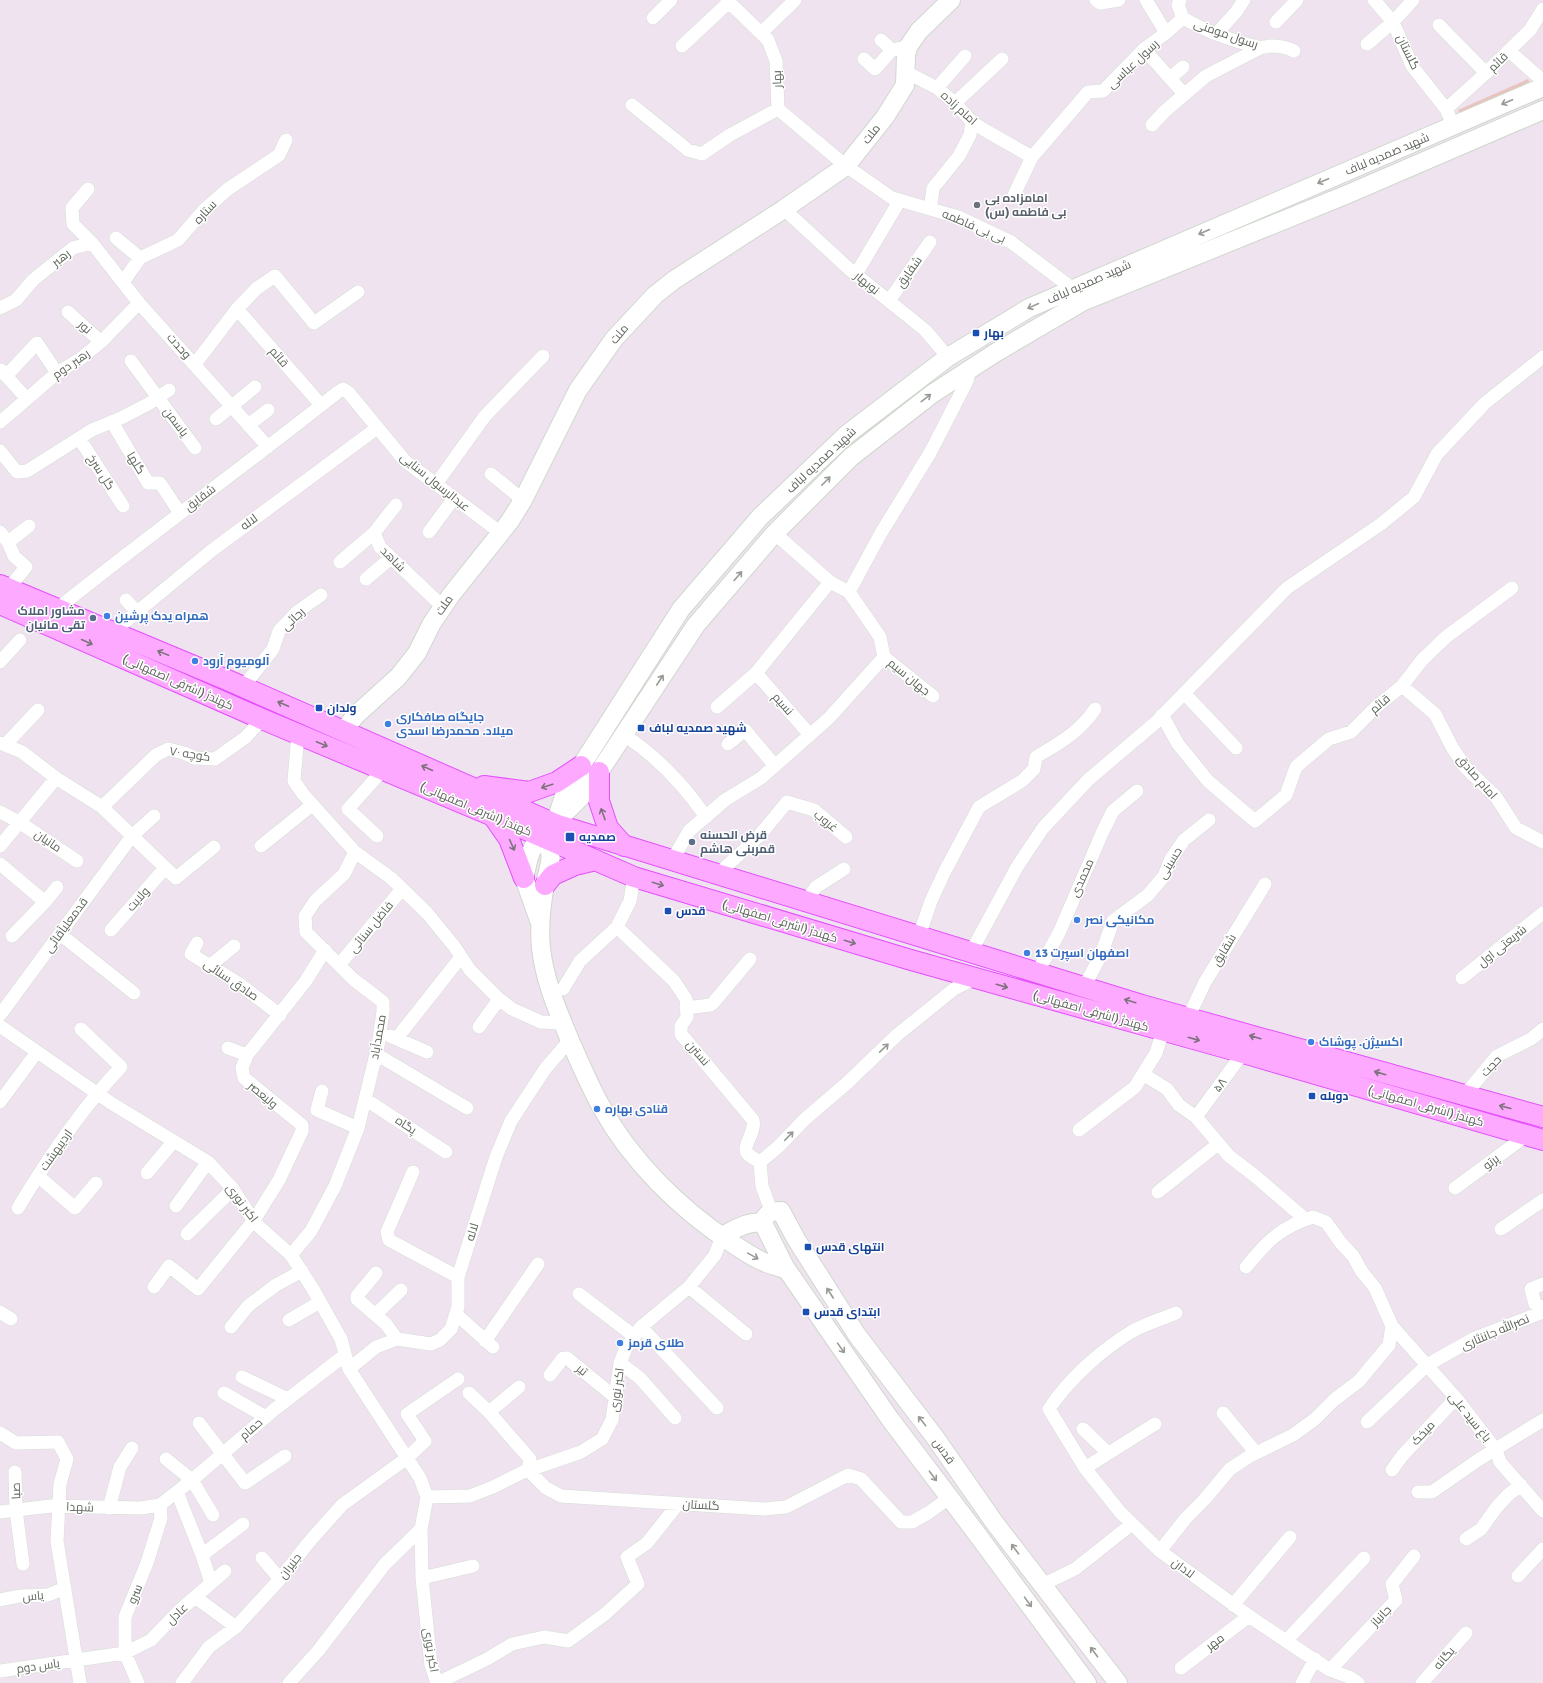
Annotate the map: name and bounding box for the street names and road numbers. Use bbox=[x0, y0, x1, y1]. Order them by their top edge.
street label: رسول مومنی bbox=[1192, 16, 1260, 52]
street label: گلستان bbox=[1393, 32, 1422, 72]
street label: رسول عباسی bbox=[1104, 37, 1162, 92]
street label: قائم bbox=[1485, 49, 1511, 75]
street label: بهار bbox=[770, 70, 785, 89]
street label: امام زاده bbox=[937, 88, 980, 129]
street label: ملت bbox=[859, 121, 884, 147]
street label: شهید صمدیه لباف bbox=[1343, 130, 1432, 179]
street label: ستاره bbox=[191, 197, 220, 227]
street label: بی بی فاطمه bbox=[940, 206, 1008, 247]
street label: رهبر bbox=[48, 246, 74, 271]
street label: شقایق bbox=[893, 254, 926, 291]
street label: شهید صمدیه لباف bbox=[1045, 257, 1134, 308]
street label: نوبهار bbox=[850, 268, 882, 298]
street label: نور bbox=[74, 317, 95, 337]
street label: ملت bbox=[607, 321, 632, 347]
street label: وحدت bbox=[163, 330, 194, 362]
street label: قائم bbox=[266, 344, 291, 371]
street label: رهبر دوم bbox=[50, 346, 93, 383]
street label: یاسمن bbox=[160, 405, 192, 441]
street label: شهید صمدیه لباف bbox=[783, 424, 860, 497]
street label: گلها bbox=[123, 449, 148, 477]
street label: عبدالرسول سنایی bbox=[397, 450, 473, 515]
street label: گل سرخ bbox=[84, 452, 118, 493]
street label: شقایق bbox=[182, 482, 219, 515]
street label: لاله bbox=[238, 511, 261, 534]
street label: شاهد bbox=[377, 544, 408, 575]
street label: ملت bbox=[432, 592, 457, 618]
street label: رجائی bbox=[278, 605, 308, 634]
street label: کهندژ (اشرفی اصفهانی) bbox=[120, 651, 236, 714]
street label: جهان سیم bbox=[884, 656, 933, 699]
street label: نسیم bbox=[769, 690, 796, 719]
street label: قائم bbox=[1367, 692, 1394, 717]
street label: کوچه ۷۰ bbox=[168, 744, 211, 766]
street label: امام صادق bbox=[1453, 752, 1500, 803]
street label: کهندژ (اشرفی اصفهانی) bbox=[418, 779, 534, 840]
street label: غروب bbox=[811, 807, 841, 836]
street label: مانیان bbox=[31, 827, 64, 856]
street label: حسینی bbox=[1155, 845, 1186, 882]
street label: محمدی bbox=[1067, 857, 1097, 900]
street label: ولایت bbox=[124, 884, 153, 915]
street label: قدمعلیآقائی bbox=[41, 895, 91, 956]
street label: کهندژ (اشرفی اصفهانی) bbox=[720, 897, 839, 946]
street label: فاضل سنائی bbox=[346, 898, 397, 956]
street label: شریعتی اول bbox=[1475, 922, 1530, 971]
street label: شقایق bbox=[1209, 931, 1240, 969]
street label: صادق سنائی bbox=[200, 957, 261, 1004]
street label: کهندژ (اشرفی اصفهانی) bbox=[1031, 988, 1151, 1035]
street label: محمدآباد bbox=[367, 1014, 390, 1061]
street label: نسترن bbox=[683, 1038, 713, 1069]
street label: حجت bbox=[1478, 1053, 1505, 1080]
street label: ۵۸ bbox=[1210, 1075, 1231, 1095]
street label: ولیعصر bbox=[244, 1078, 281, 1112]
street label: کهندژ (اشرفی اصفهانی) bbox=[1366, 1083, 1486, 1130]
street label: پگاه bbox=[392, 1113, 420, 1139]
street label: اردیبهشت bbox=[37, 1127, 76, 1174]
street label: پرتو bbox=[1480, 1151, 1504, 1174]
street label: اکبر نوری bbox=[222, 1181, 261, 1226]
street label: لاله bbox=[463, 1221, 482, 1243]
street label: نصرالله جاننثاری bbox=[1458, 1310, 1532, 1354]
street label: تیر bbox=[572, 1361, 591, 1380]
street label: اکبر نوری bbox=[607, 1367, 628, 1413]
street label: باغ سید علی bbox=[1445, 1389, 1494, 1445]
street label: حمام bbox=[237, 1415, 266, 1444]
street label: میخک bbox=[1408, 1418, 1438, 1449]
street label: قدس bbox=[929, 1435, 958, 1467]
street label: صبا bbox=[9, 1482, 24, 1500]
street label: گلستان bbox=[682, 1497, 720, 1514]
street label: شهدا bbox=[66, 1500, 94, 1515]
street label: جنیران bbox=[276, 1550, 305, 1582]
street label: لادان bbox=[1168, 1555, 1197, 1582]
street label: سرو bbox=[125, 1582, 146, 1606]
street label: یاس bbox=[22, 1588, 45, 1605]
street label: عادل bbox=[163, 1600, 191, 1628]
street label: جانباز bbox=[1367, 1603, 1395, 1631]
street label: اکبر نوری bbox=[420, 1627, 441, 1673]
street label: مهر bbox=[1202, 1631, 1227, 1655]
street label: یگانه bbox=[1430, 1643, 1459, 1673]
street label: یاس دوم bbox=[15, 1656, 62, 1677]

